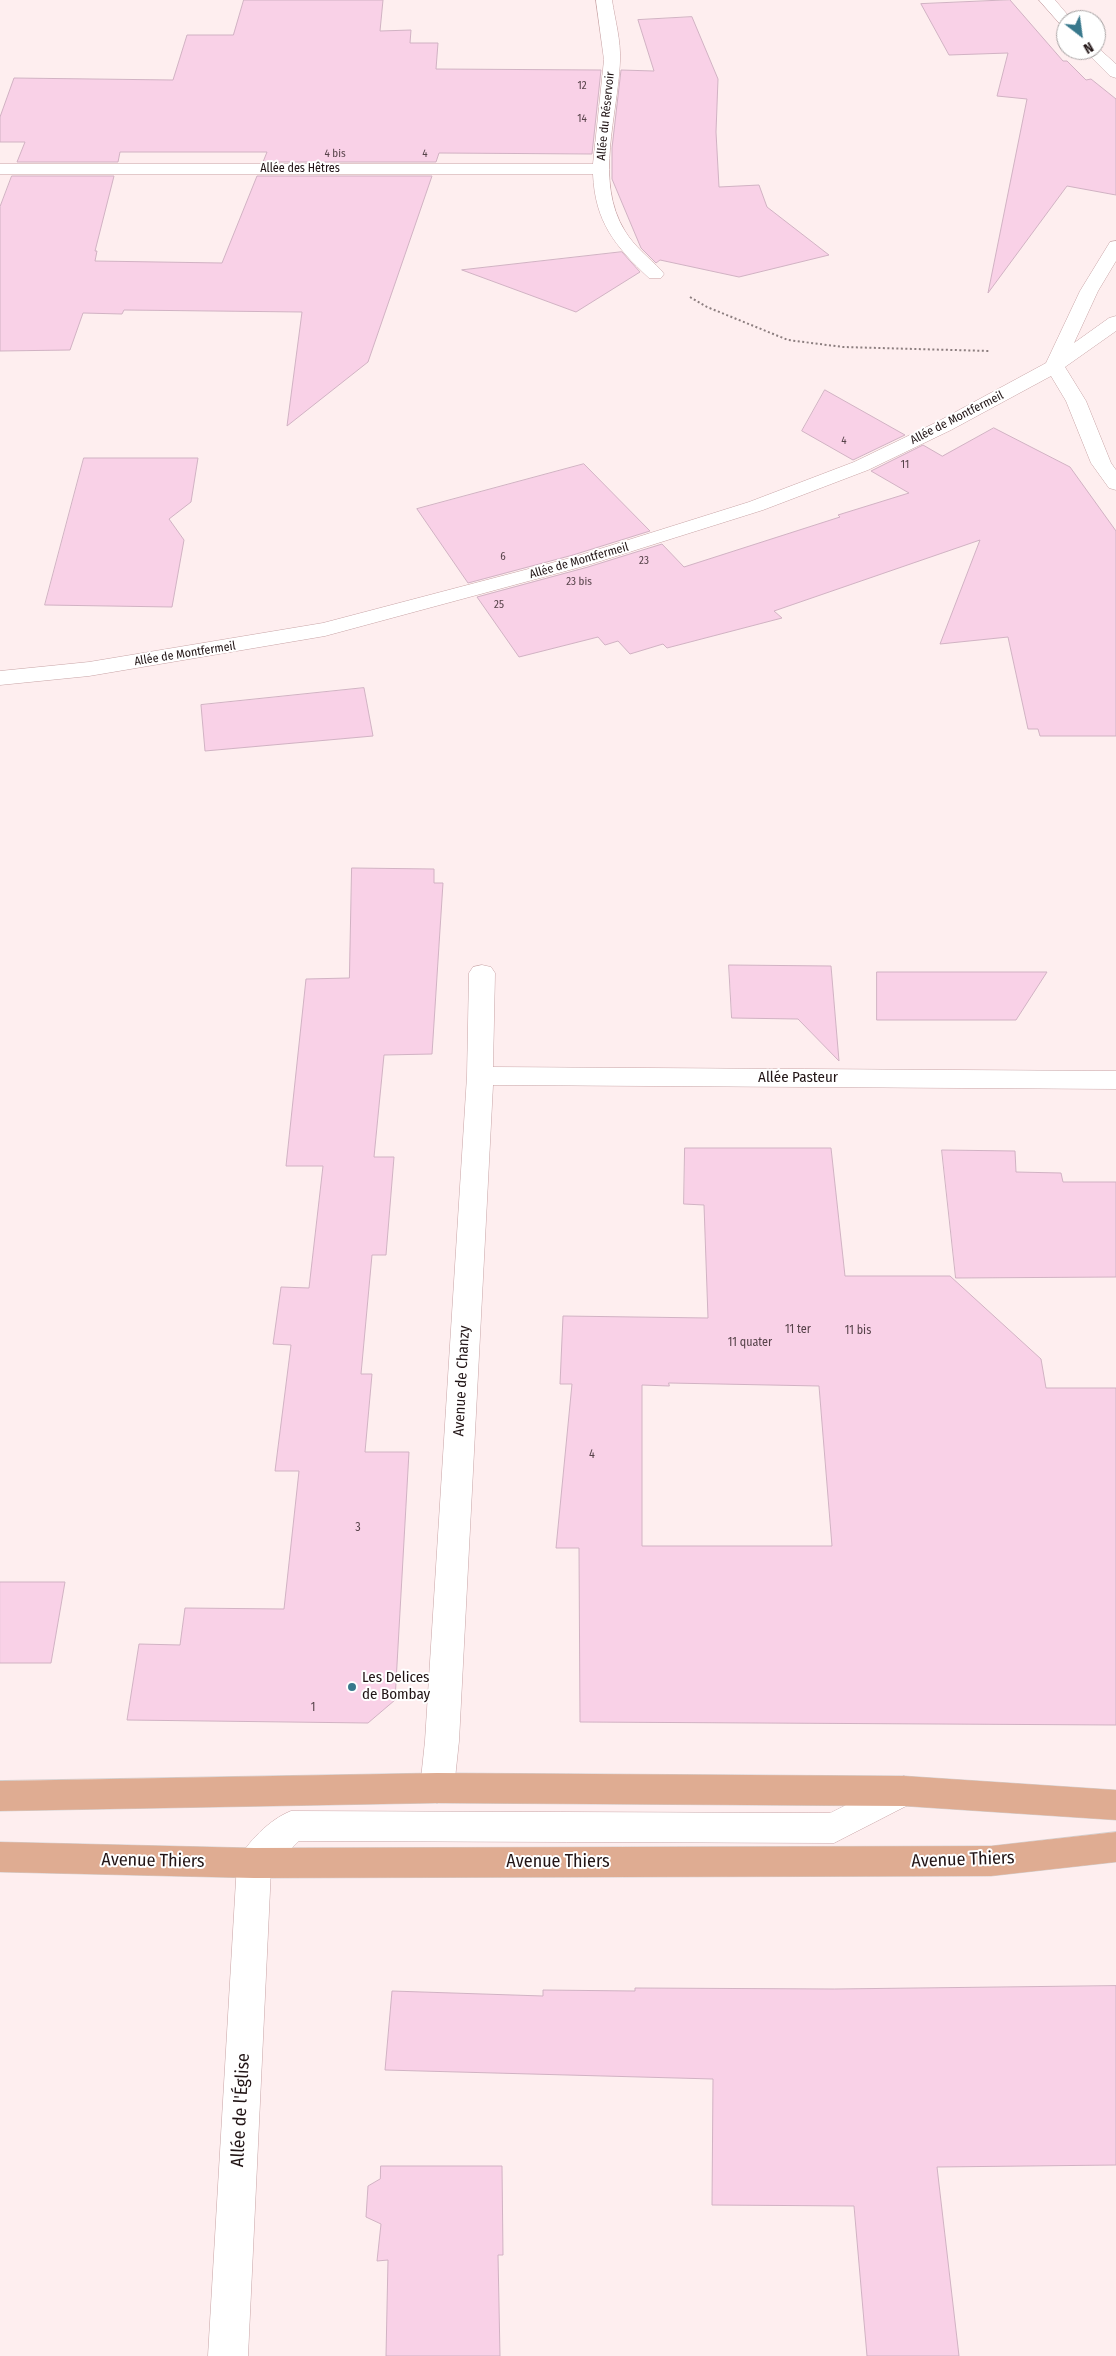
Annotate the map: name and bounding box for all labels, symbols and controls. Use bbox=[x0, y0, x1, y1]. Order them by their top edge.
north arrow bbox=[1056, 10, 1106, 60]
text: N bbox=[1080, 38, 1096, 57]
street label: Allée du Réservoir bbox=[594, 71, 618, 161]
house number: 12 bbox=[577, 79, 587, 93]
house number: 14 bbox=[577, 112, 587, 126]
house number: 4 bis bbox=[324, 147, 346, 161]
house number: 4 bbox=[422, 147, 428, 161]
street label: Allée des Hêtres bbox=[260, 162, 340, 176]
street label: Allée de Montfermeil bbox=[908, 388, 1006, 448]
house number: 4 bbox=[841, 434, 847, 448]
house number: 11 bbox=[901, 458, 909, 472]
street label: Allée de Montfermeil bbox=[528, 540, 630, 582]
house number: 6 bbox=[500, 550, 506, 564]
house number: 23 bbox=[639, 554, 649, 568]
house number: 23 bis bbox=[566, 575, 592, 589]
house number: 25 bbox=[494, 598, 504, 612]
street label: Allée de Montfermeil bbox=[133, 639, 237, 669]
street label: Allée Pasteur bbox=[758, 1069, 838, 1087]
house number: 11 ter bbox=[785, 1323, 811, 1337]
house number: 11 bis bbox=[845, 1324, 871, 1338]
street label: Avenue de Chanzy bbox=[450, 1325, 474, 1437]
house number: 11 quater bbox=[728, 1336, 772, 1350]
house number: 4 bbox=[589, 1448, 595, 1462]
house number: 3 bbox=[355, 1521, 361, 1535]
place label: Les Delices de Bombay bbox=[362, 1669, 430, 1704]
marker: Les Delices de Bombay bbox=[346, 1681, 358, 1693]
house number: 1 bbox=[311, 1701, 315, 1715]
street label: Avenue Thiers bbox=[911, 1847, 1015, 1873]
street label: Avenue Thiers bbox=[101, 1849, 205, 1873]
street label: Avenue Thiers bbox=[506, 1851, 610, 1873]
street label: Allée de l'Église bbox=[227, 2052, 255, 2168]

